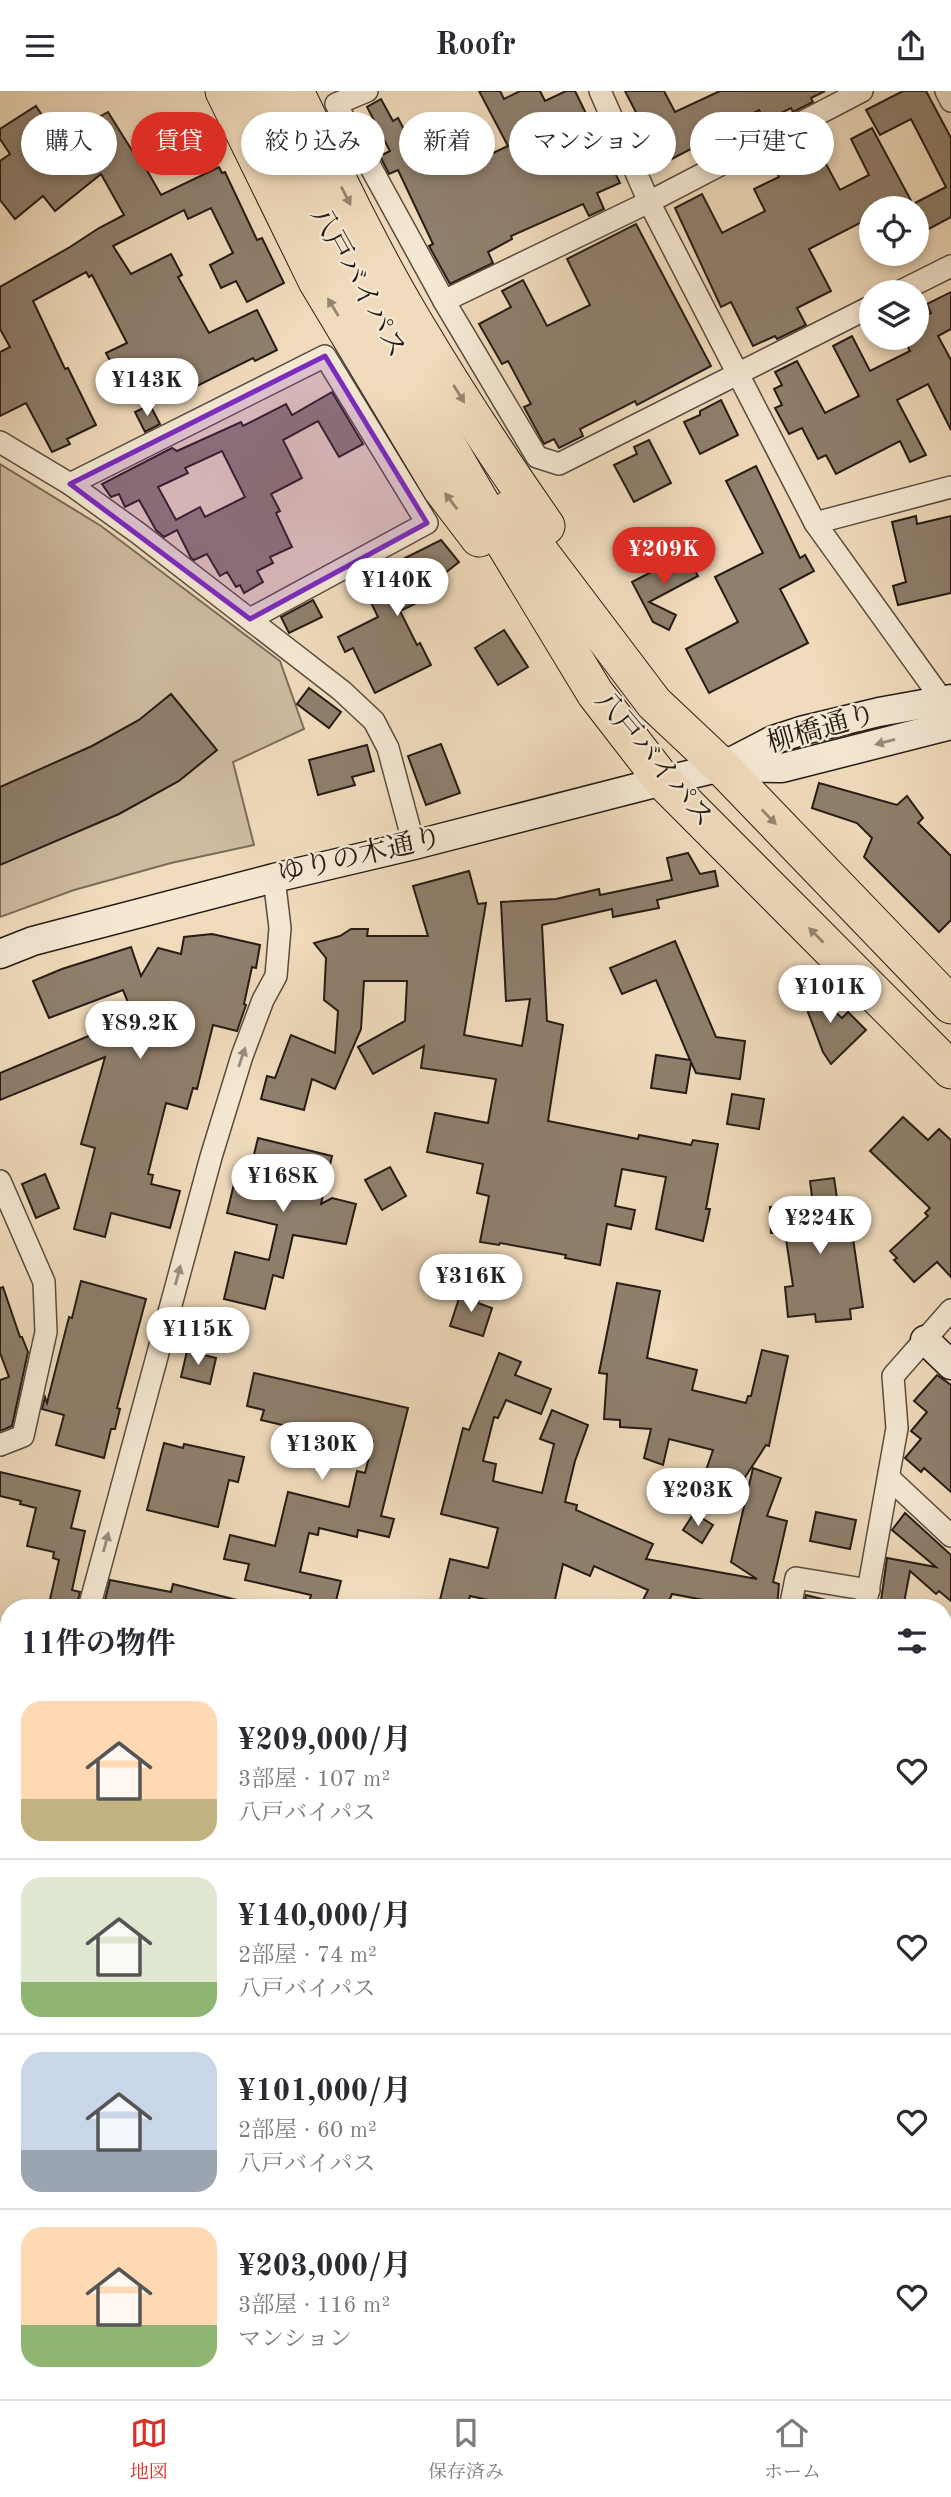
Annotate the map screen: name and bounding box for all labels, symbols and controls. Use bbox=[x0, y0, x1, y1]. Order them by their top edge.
icon: menu bbox=[21, 27, 59, 65]
icon: share bbox=[892, 27, 930, 65]
text: Roofr bbox=[435, 30, 516, 62]
chip: 購入 bbox=[21, 112, 117, 175]
chip: 賃貸 bbox=[131, 112, 227, 175]
chip: 絞り込み bbox=[241, 112, 385, 175]
chip: 新着 bbox=[399, 112, 495, 175]
chip: マンション bbox=[509, 112, 676, 175]
chip: 一戸建て bbox=[690, 112, 834, 175]
one-way arrow bbox=[341, 186, 352, 206]
map controls bbox=[859, 196, 929, 350]
button: locate bbox=[859, 196, 929, 266]
street label: 八戸バイパス bbox=[304, 202, 412, 363]
button: layers bbox=[859, 280, 929, 350]
one-way arrow bbox=[327, 297, 339, 316]
pin: ¥143K bbox=[98, 359, 196, 418]
text: ¥143K bbox=[111, 369, 183, 392]
one-way arrow bbox=[452, 384, 465, 404]
one-way arrow bbox=[444, 492, 458, 511]
pin: ¥209K bbox=[615, 527, 713, 587]
text: ¥209K bbox=[628, 538, 700, 561]
pin: ¥140K bbox=[348, 559, 446, 618]
text: ¥140K bbox=[361, 569, 433, 592]
street label: 八戸バイパス bbox=[588, 686, 719, 833]
street label: 柳橋通り bbox=[763, 698, 880, 759]
one-way arrow bbox=[874, 737, 896, 748]
one-way arrow bbox=[761, 808, 778, 825]
street label: ゆりの木通り bbox=[274, 822, 445, 890]
one-way arrow bbox=[808, 928, 825, 944]
pin: ¥101K bbox=[781, 965, 879, 1025]
text: ¥101K bbox=[794, 976, 866, 999]
pin: ¥89.2K bbox=[83, 1002, 197, 1061]
text: ¥89.2K bbox=[101, 1012, 179, 1035]
one-way arrow bbox=[237, 1046, 248, 1067]
pin: ¥168K bbox=[234, 1155, 332, 1214]
text: ¥168K bbox=[247, 1165, 319, 1188]
pin: ¥224K bbox=[771, 1197, 869, 1256]
text: ¥224K bbox=[784, 1207, 856, 1230]
pin: ¥316K bbox=[422, 1255, 520, 1314]
one-way arrow bbox=[174, 1265, 184, 1286]
text: ¥316K bbox=[435, 1265, 507, 1288]
pin: ¥115K bbox=[149, 1307, 247, 1367]
text: ¥115K bbox=[162, 1318, 234, 1341]
pin: ¥130K bbox=[273, 1423, 371, 1482]
text: ¥130K bbox=[286, 1433, 358, 1456]
pin: ¥203K bbox=[649, 1469, 747, 1528]
text: ¥203K bbox=[662, 1479, 734, 1502]
one-way arrow bbox=[101, 1531, 112, 1553]
icon: filters bbox=[893, 1622, 931, 1660]
text: 11件の物件 bbox=[21, 1630, 176, 1660]
text: ¥209,000/月 bbox=[238, 1726, 412, 1756]
icon: home bbox=[77, 1729, 161, 1813]
icon: heart bbox=[893, 1752, 931, 1790]
text: 3部屋 · 107 m² bbox=[238, 1768, 390, 1791]
text: 八戸バイパス bbox=[238, 1802, 376, 1825]
text: ¥140,000/月 bbox=[238, 1902, 412, 1932]
icon: home bbox=[77, 1905, 161, 1989]
icon: heart bbox=[893, 1928, 931, 1966]
text: 2部屋 · 74 m² bbox=[238, 1944, 377, 1967]
text: 八戸バイパス bbox=[238, 1978, 376, 2001]
text: ¥101,000/月 bbox=[238, 2077, 412, 2107]
icon: home bbox=[77, 2080, 161, 2164]
icon: heart bbox=[893, 2103, 931, 2141]
text: 2部屋 · 60 m² bbox=[238, 2119, 377, 2142]
text: 八戸バイパス bbox=[238, 2153, 376, 2176]
text: ¥203,000/月 bbox=[238, 2252, 412, 2282]
icon: home bbox=[77, 2255, 161, 2339]
icon: heart bbox=[893, 2278, 931, 2316]
text: 3部屋 · 116 m² bbox=[238, 2294, 390, 2317]
text: マンション bbox=[238, 2328, 352, 2351]
tab: 地図 bbox=[130, 2414, 168, 2485]
tab: 保存済み bbox=[428, 2414, 504, 2485]
tab: ホーム bbox=[764, 2414, 821, 2485]

